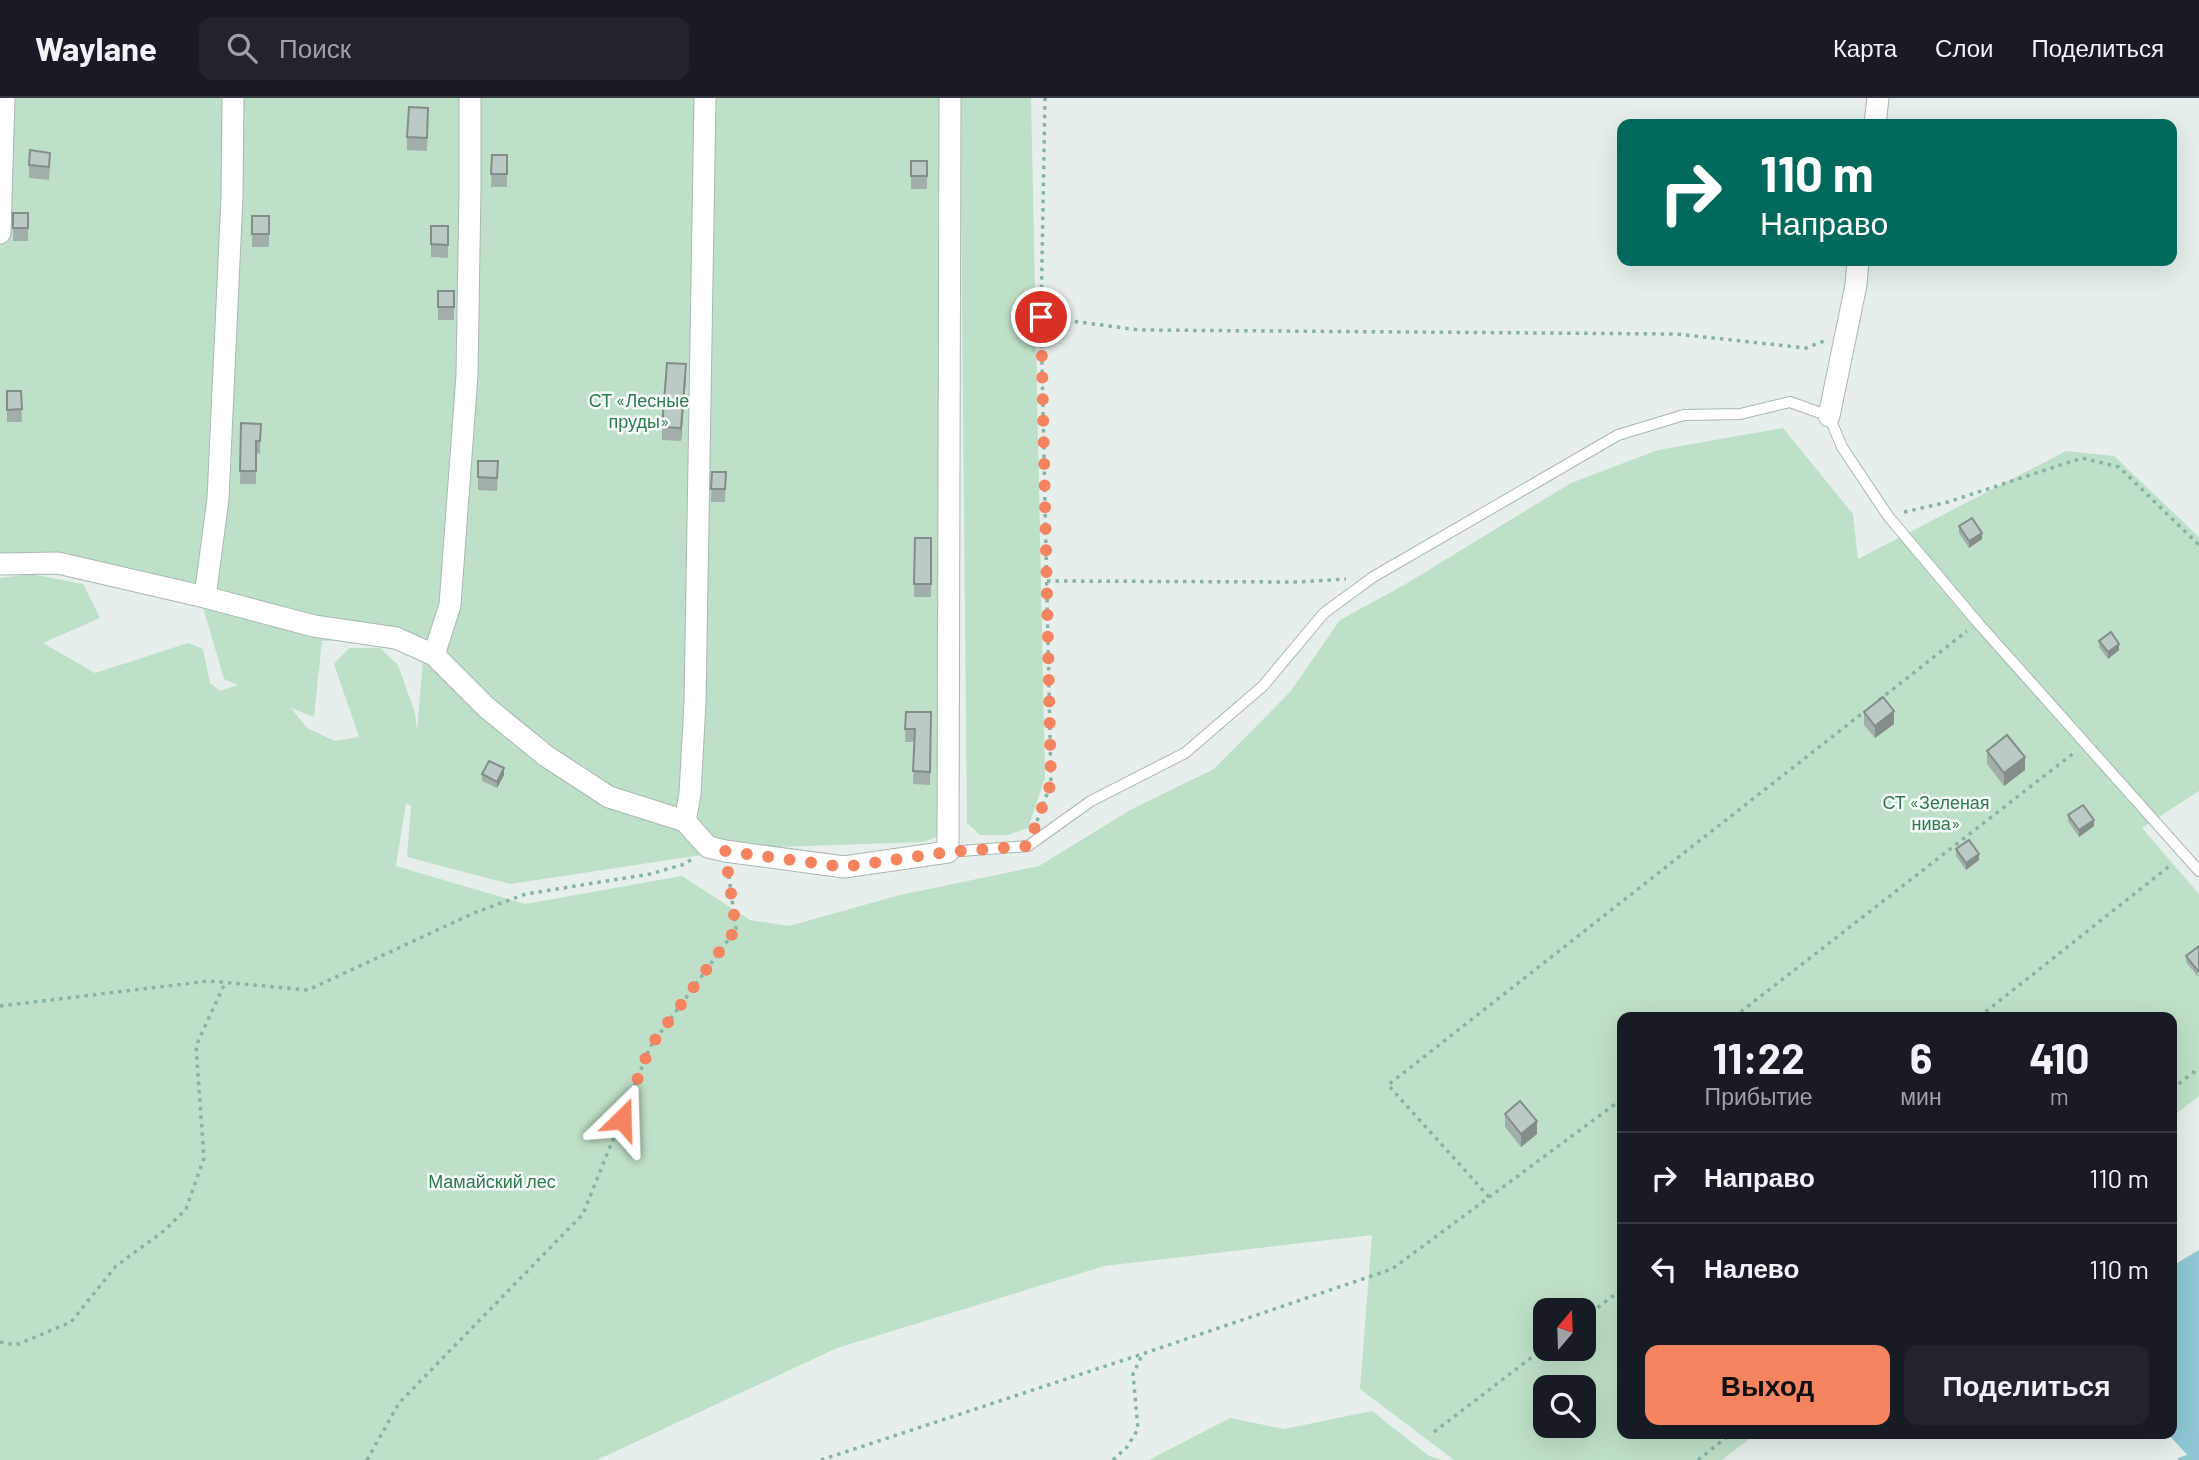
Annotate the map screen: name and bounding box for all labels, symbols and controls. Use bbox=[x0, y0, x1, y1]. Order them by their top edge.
search box bbox=[199, 17, 689, 80]
text: Waylane bbox=[35, 28, 157, 68]
icon: search bbox=[223, 29, 261, 67]
text: Поиск bbox=[279, 32, 351, 63]
text: Карта bbox=[1833, 33, 1897, 62]
text: Слои bbox=[1935, 33, 1993, 62]
text: Поделиться bbox=[2031, 33, 2164, 62]
text: 110 m bbox=[1760, 143, 1874, 202]
icon: right bbox=[1645, 147, 1736, 238]
text: Направо bbox=[1760, 203, 1888, 241]
pin bbox=[1011, 287, 1071, 347]
icon: arrive bbox=[1022, 298, 1060, 336]
park label: СТ «Лесные пруды» bbox=[589, 389, 689, 432]
park label: СТ «Зеленая нива» bbox=[1882, 791, 1990, 834]
text: 11:22 bbox=[1712, 1032, 1805, 1082]
text: 6 bbox=[1910, 1032, 1932, 1082]
text: 410 bbox=[2029, 1032, 2089, 1082]
position arrow bbox=[585, 1082, 659, 1156]
text: Прибытие bbox=[1705, 1082, 1813, 1110]
text: мин bbox=[1900, 1082, 1942, 1110]
text: m bbox=[2050, 1082, 2069, 1110]
icon: right bbox=[1645, 1159, 1683, 1197]
text: Направо bbox=[1704, 1161, 1815, 1192]
text: 110 m bbox=[2089, 1162, 2149, 1193]
park label: Мамайский лес bbox=[428, 1170, 556, 1192]
icon: left bbox=[1645, 1250, 1683, 1288]
text: Налево bbox=[1704, 1252, 1799, 1283]
text: 110 m bbox=[2089, 1253, 2149, 1284]
north arrow bbox=[1533, 1298, 1596, 1362]
map controls bbox=[1533, 1298, 1596, 1438]
button: Выход bbox=[1645, 1345, 1890, 1425]
button: Поделиться bbox=[1904, 1345, 2149, 1425]
button: search bbox=[1533, 1375, 1596, 1438]

